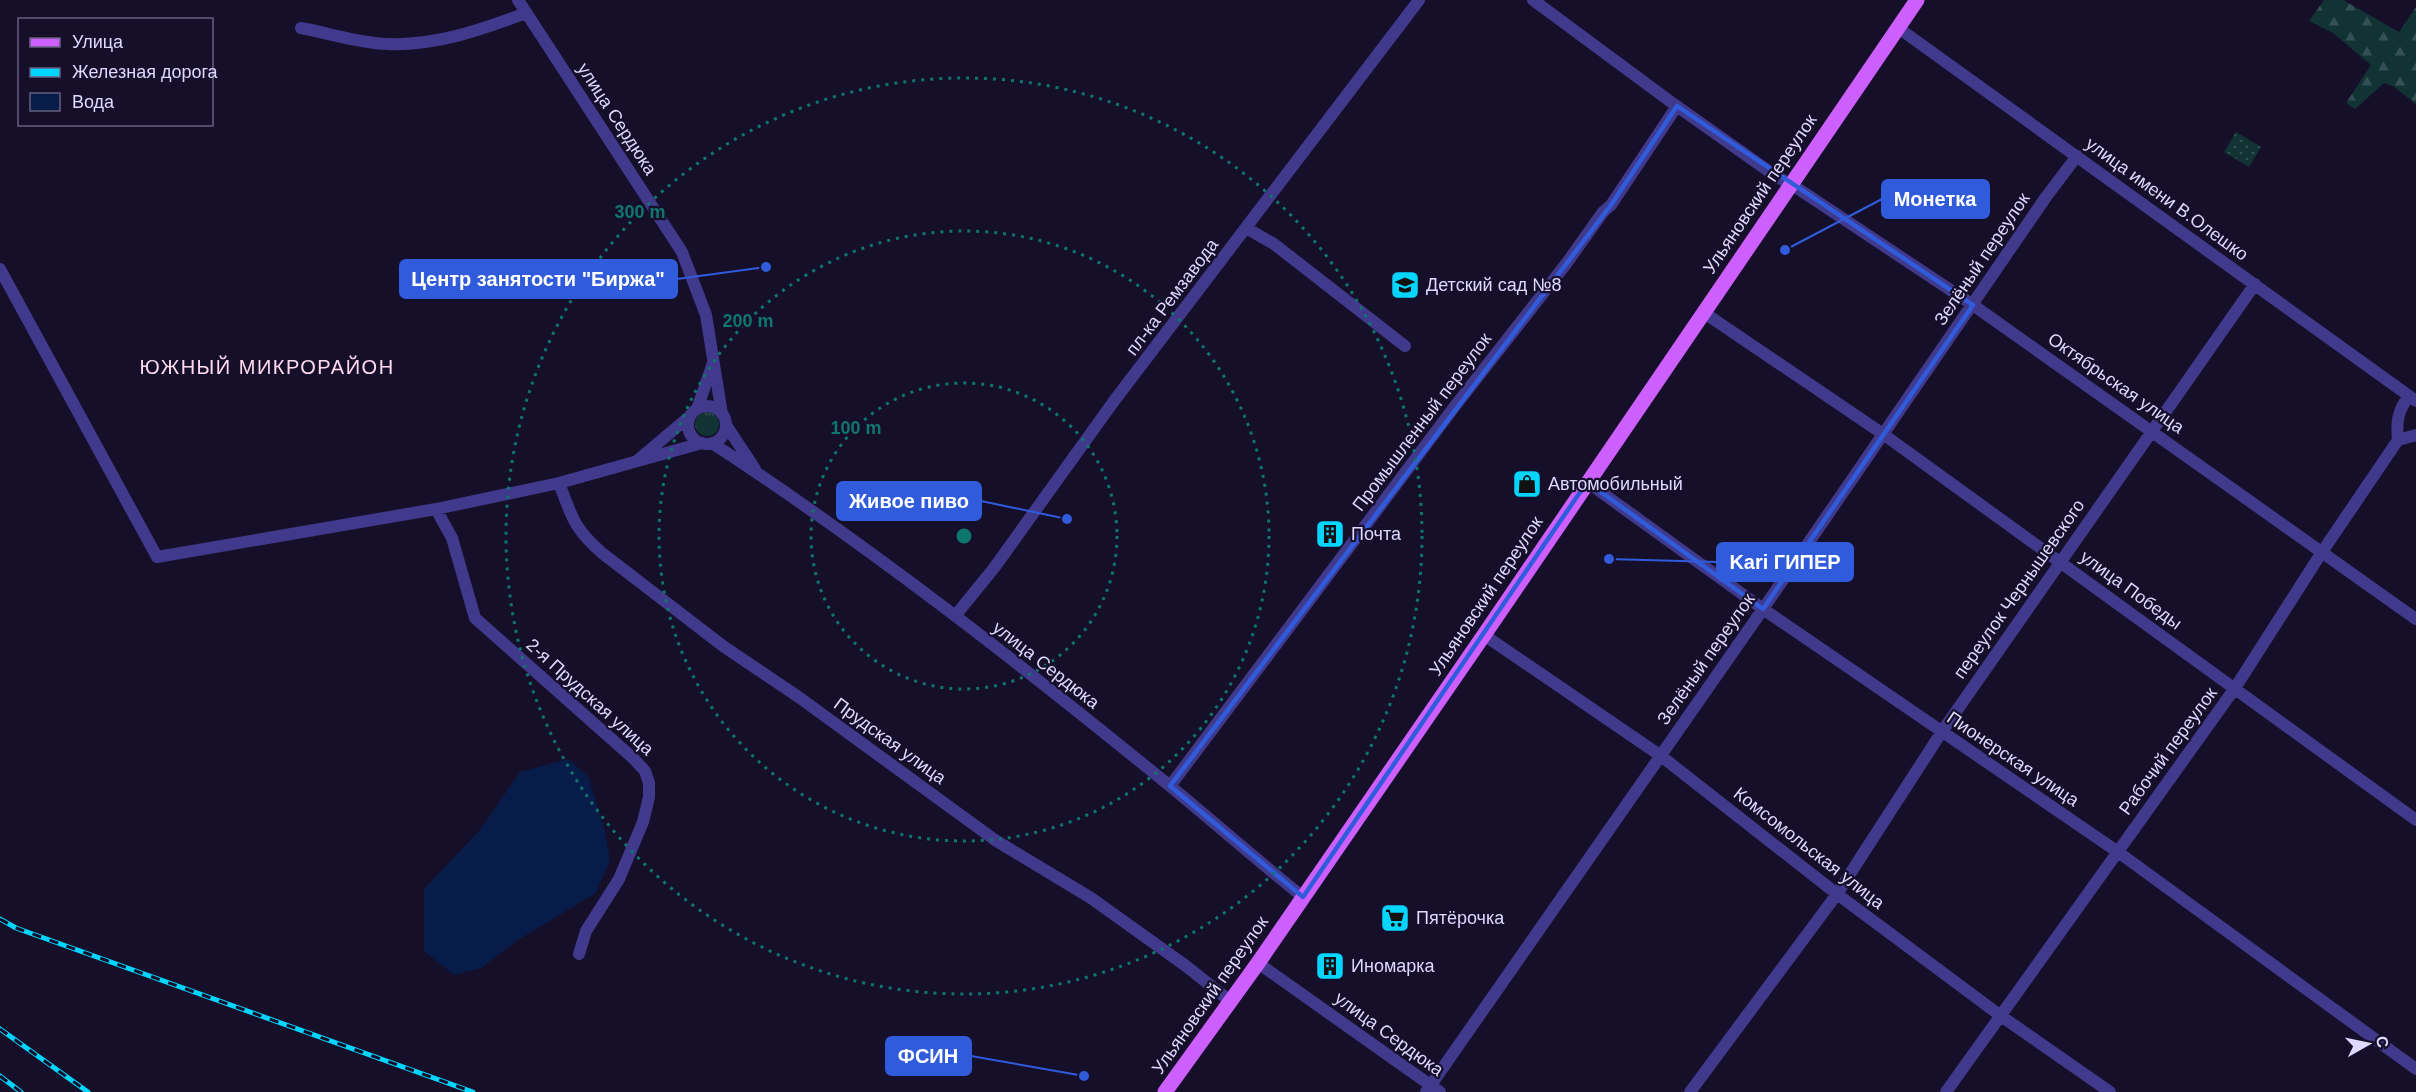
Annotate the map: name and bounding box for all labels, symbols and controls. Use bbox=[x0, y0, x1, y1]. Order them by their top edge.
legend bbox=[18, 18, 213, 126]
text: Улица bbox=[72, 32, 124, 52]
street label: улица Сердюка bbox=[573, 59, 661, 180]
text: Железная дорога bbox=[72, 62, 219, 82]
text: Вода bbox=[72, 92, 115, 112]
street label: Ульяновский переулок bbox=[1699, 110, 1821, 277]
street label: улица имени В.Олешко bbox=[2082, 133, 2252, 265]
callout: Монетка bbox=[1882, 180, 1989, 218]
text: Монетка bbox=[1894, 188, 1977, 210]
street label: Зелёный переулок bbox=[1930, 189, 2034, 329]
text: 300 m bbox=[614, 202, 666, 222]
street label: пл-ка Ремзавода bbox=[1122, 234, 1223, 359]
callout: Центр занятости "Биржа" bbox=[400, 260, 677, 298]
text: Центр занятости "Биржа" bbox=[411, 268, 665, 290]
school or university icon: Детский сад №8 bbox=[1389, 269, 1421, 301]
place label: Детский сад №8 bbox=[1426, 275, 1561, 295]
text: 200 m bbox=[722, 311, 774, 331]
street label: Промышленный переулок bbox=[1348, 329, 1496, 515]
street label: Октябрьская улица bbox=[2044, 329, 2189, 438]
district label: ЮЖНЫЙ МИКРОРАЙОН bbox=[139, 355, 395, 378]
text: 100 m bbox=[830, 418, 882, 438]
shop icon: Автомобильный bbox=[1511, 468, 1543, 500]
place label: Автомобильный bbox=[1548, 474, 1683, 494]
callout: Живое пиво bbox=[837, 482, 981, 520]
text: Живое пиво bbox=[848, 490, 969, 512]
street label: переулок Чернышевского bbox=[1950, 496, 2088, 682]
street label: Ульяновский переулок bbox=[1425, 512, 1547, 679]
building icon: Почта bbox=[1314, 518, 1346, 550]
place label: Почта bbox=[1351, 524, 1402, 544]
centre of rings bbox=[954, 526, 974, 546]
callout: Kari ГИПЕР bbox=[1717, 543, 1853, 581]
street label: улица Победы bbox=[2076, 546, 2186, 634]
text: Kari ГИПЕР bbox=[1729, 551, 1841, 573]
street label: Зелёный переулок bbox=[1653, 589, 1759, 728]
street label: улица Сердюка bbox=[989, 617, 1104, 713]
street label: 2-я Прудская улица bbox=[522, 635, 658, 760]
street label: Рабочий переулок bbox=[2115, 683, 2221, 819]
street label: Прудская улица bbox=[830, 694, 951, 789]
street label: Пионерская улица bbox=[1943, 708, 2083, 811]
street label: Комсомольская улица bbox=[1730, 783, 1889, 914]
supermarket icon: Пятёрочка bbox=[1379, 902, 1411, 934]
place label: Пятёрочка bbox=[1416, 908, 1505, 928]
street label: Ульяновский переулок bbox=[1148, 912, 1272, 1078]
building icon: Иномарка bbox=[1314, 950, 1346, 982]
place label: Иномарка bbox=[1351, 956, 1436, 976]
street label: улица Сердюка bbox=[1331, 988, 1448, 1081]
north arrow bbox=[2338, 1014, 2398, 1074]
text: С bbox=[2373, 1035, 2392, 1049]
callout: ФСИН bbox=[886, 1037, 971, 1075]
text: ФСИН bbox=[898, 1045, 958, 1067]

